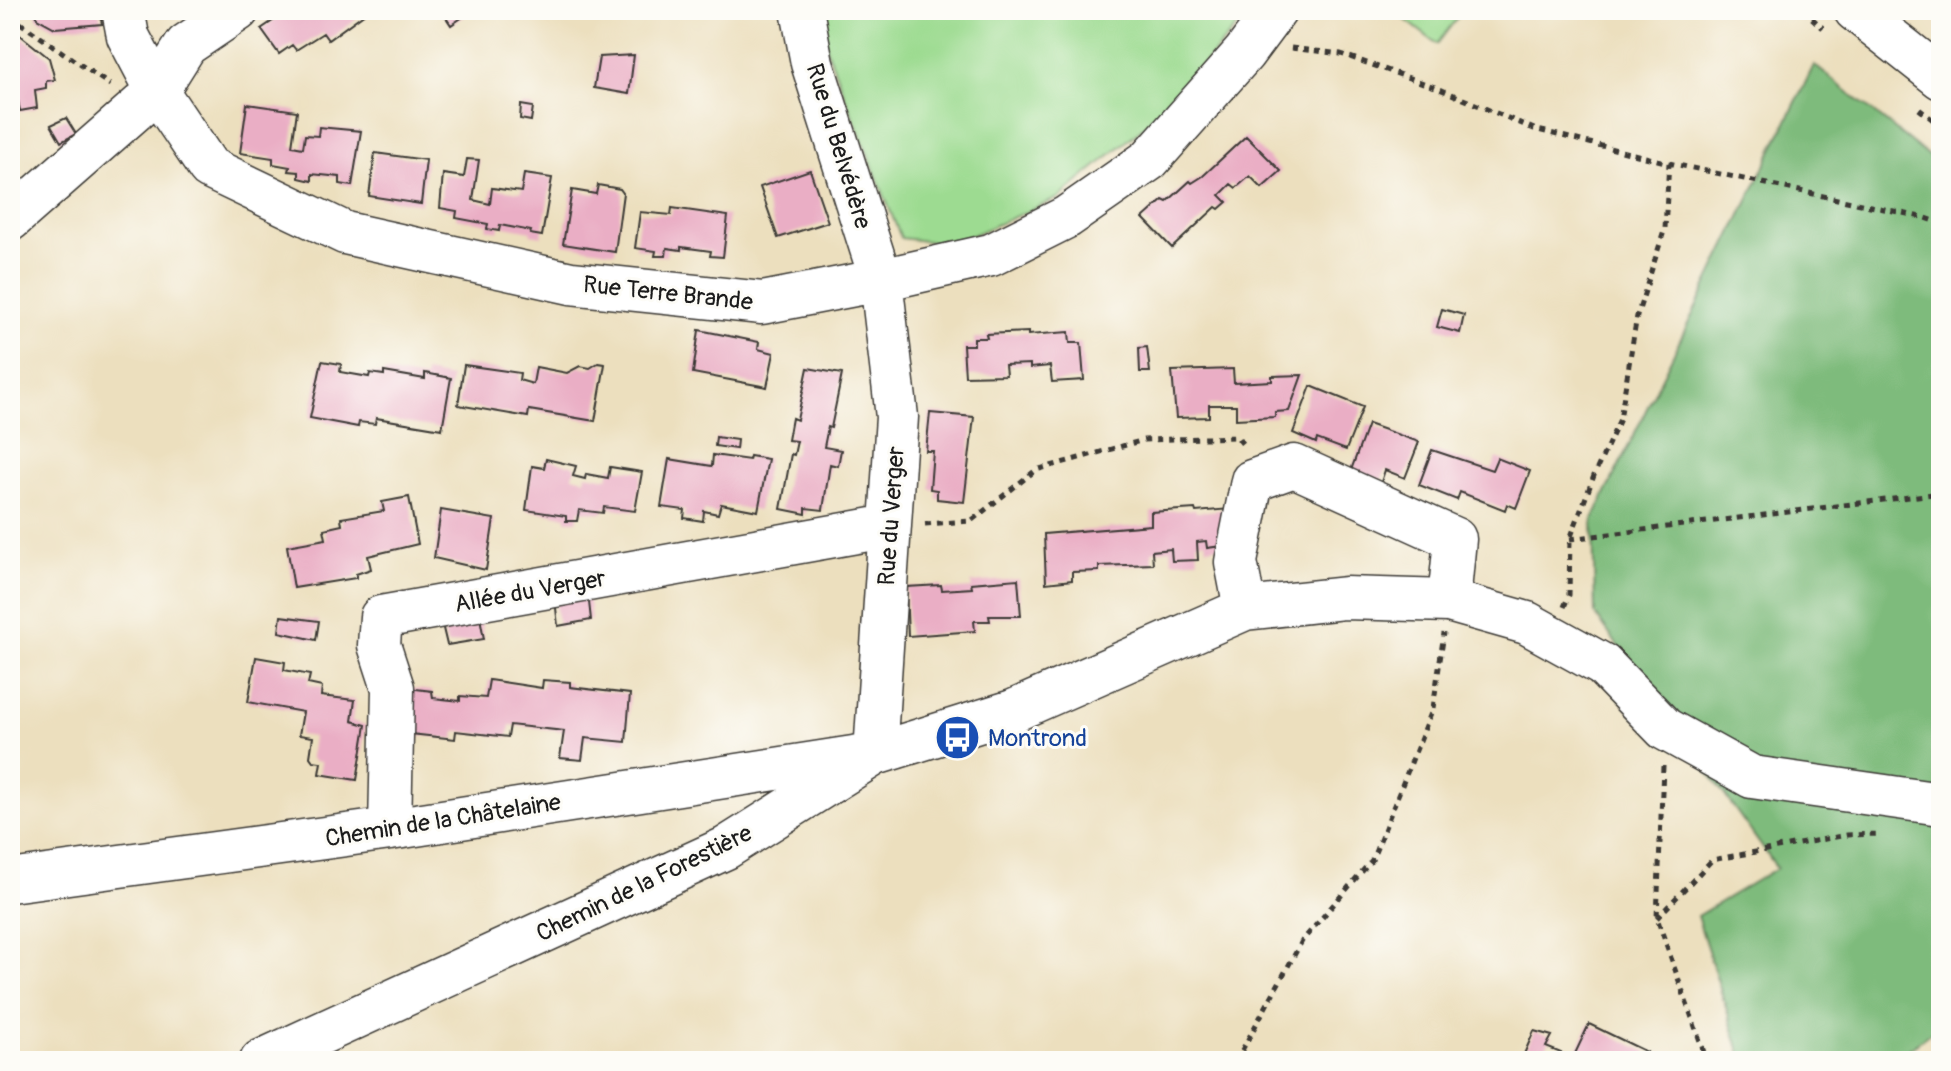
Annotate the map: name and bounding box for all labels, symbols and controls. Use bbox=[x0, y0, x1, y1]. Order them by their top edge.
street label: Rue du Belvédère bbox=[800, 60, 877, 232]
street label: Rue Terre Brande bbox=[582, 270, 754, 317]
street label: Rue du Verger bbox=[872, 445, 911, 587]
street label: Allée du Verger bbox=[452, 564, 608, 619]
bus stop icon: Montrond bbox=[933, 714, 981, 762]
place label: Montrond bbox=[988, 724, 1087, 753]
street label: Chemin de la Châtelaine bbox=[323, 788, 563, 853]
street label: Chemin de la Forestière bbox=[532, 819, 757, 948]

